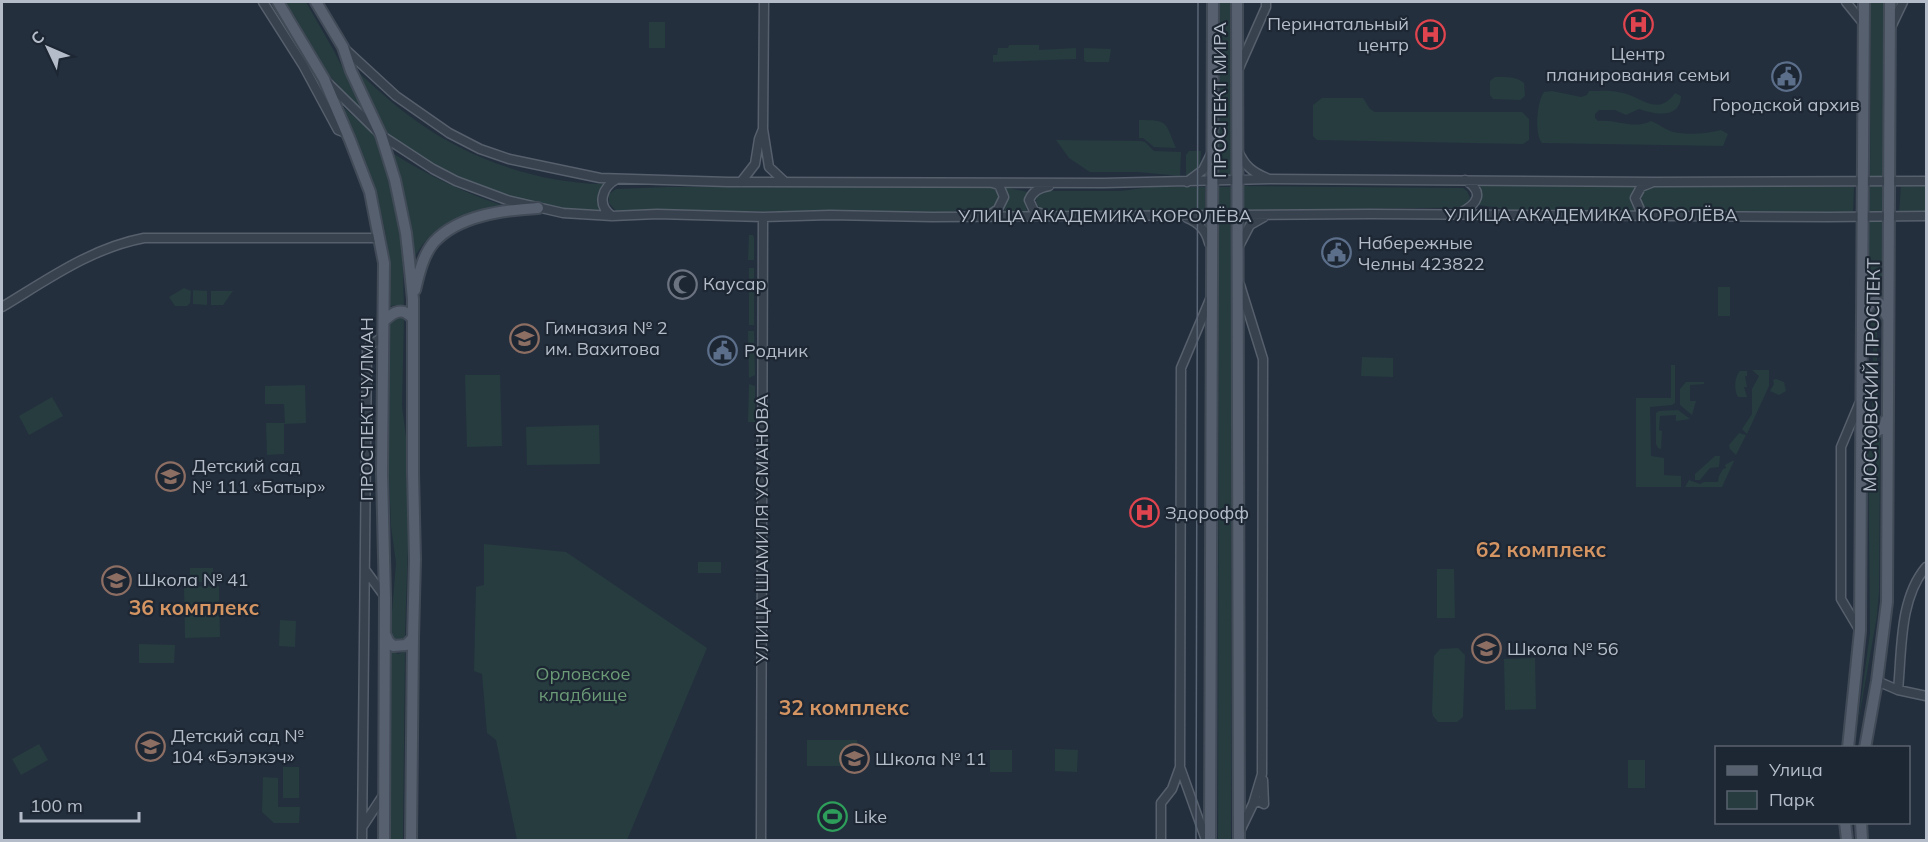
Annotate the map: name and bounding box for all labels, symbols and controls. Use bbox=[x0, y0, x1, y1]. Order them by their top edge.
hospital icon: Центр планирования семьи bbox=[1622, 9, 1654, 41]
place label: Перинатальный центр bbox=[1267, 12, 1409, 56]
north arrow bbox=[18, 18, 78, 78]
hospital icon: Перинатальный центр bbox=[1414, 18, 1446, 50]
street label: ПРОСПЕКТ МИРА bbox=[1208, 22, 1231, 178]
text: С bbox=[26, 27, 48, 48]
place label: Центр планирования семьи bbox=[1546, 42, 1730, 86]
public building icon: Городской архив bbox=[1770, 60, 1802, 92]
place label: Городской архив bbox=[1712, 93, 1860, 116]
street label: УЛИЦА АКАДЕМИКА КОРОЛЁВА bbox=[1443, 203, 1738, 226]
street label: УЛИЦА АКАДЕМИКА КОРОЛЁВА bbox=[957, 204, 1252, 227]
place label: Набережные Челны 423822 bbox=[1358, 231, 1485, 275]
public building icon: Набережные Челны 423822 bbox=[1321, 237, 1353, 269]
street label: МОСКОВСКИЙ ПРОСПЕКТ bbox=[1858, 258, 1885, 492]
mosque icon: Каусар bbox=[666, 268, 698, 300]
place label: Каусар bbox=[703, 272, 766, 295]
place label: Гимназия № 2 им. Вахитова bbox=[545, 316, 668, 360]
street label: ПРОСПЕКТ ЧУЛМАН bbox=[355, 317, 378, 501]
school or university icon: Гимназия № 2 им. Вахитова bbox=[508, 322, 540, 354]
public building icon: Родник bbox=[707, 335, 739, 367]
place label: Родник bbox=[744, 339, 808, 362]
street label: УЛИЦА ШАМИЛЯ УСМАНОВА bbox=[750, 394, 773, 665]
place label: Детский сад № 111 «Батыр» bbox=[192, 454, 325, 498]
school or university icon: Детский сад № 111 «Батыр» bbox=[155, 460, 187, 492]
hospital icon: Здорофф bbox=[1128, 497, 1160, 529]
place label: Здорофф bbox=[1165, 501, 1249, 524]
district label: 62 комплекс bbox=[1476, 536, 1606, 562]
school or university icon: Школа № 41 bbox=[100, 564, 132, 596]
place label: Школа № 41 bbox=[137, 568, 249, 591]
district label: 36 комплекс bbox=[129, 594, 259, 620]
school or university icon: Школа № 56 bbox=[1470, 633, 1502, 665]
place label: Школа № 56 bbox=[1507, 637, 1619, 660]
park label: Орловское кладбище bbox=[536, 662, 631, 706]
district label: 32 комплекс bbox=[779, 694, 909, 720]
place label: Детский сад № 104 «Бэлэкэч» bbox=[171, 724, 304, 768]
school or university icon: Детский сад № 104 «Бэлэкэч» bbox=[134, 730, 166, 762]
school or university icon: Школа № 11 bbox=[838, 743, 870, 775]
legend bbox=[1715, 746, 1910, 824]
place label: Школа № 11 bbox=[875, 747, 987, 770]
text: Улица bbox=[1768, 758, 1823, 781]
scale bar bbox=[21, 785, 140, 823]
text: Парк bbox=[1769, 788, 1815, 811]
text: 100 m bbox=[30, 794, 83, 817]
sports icon: Like bbox=[817, 801, 849, 833]
place label: Like bbox=[854, 805, 887, 828]

